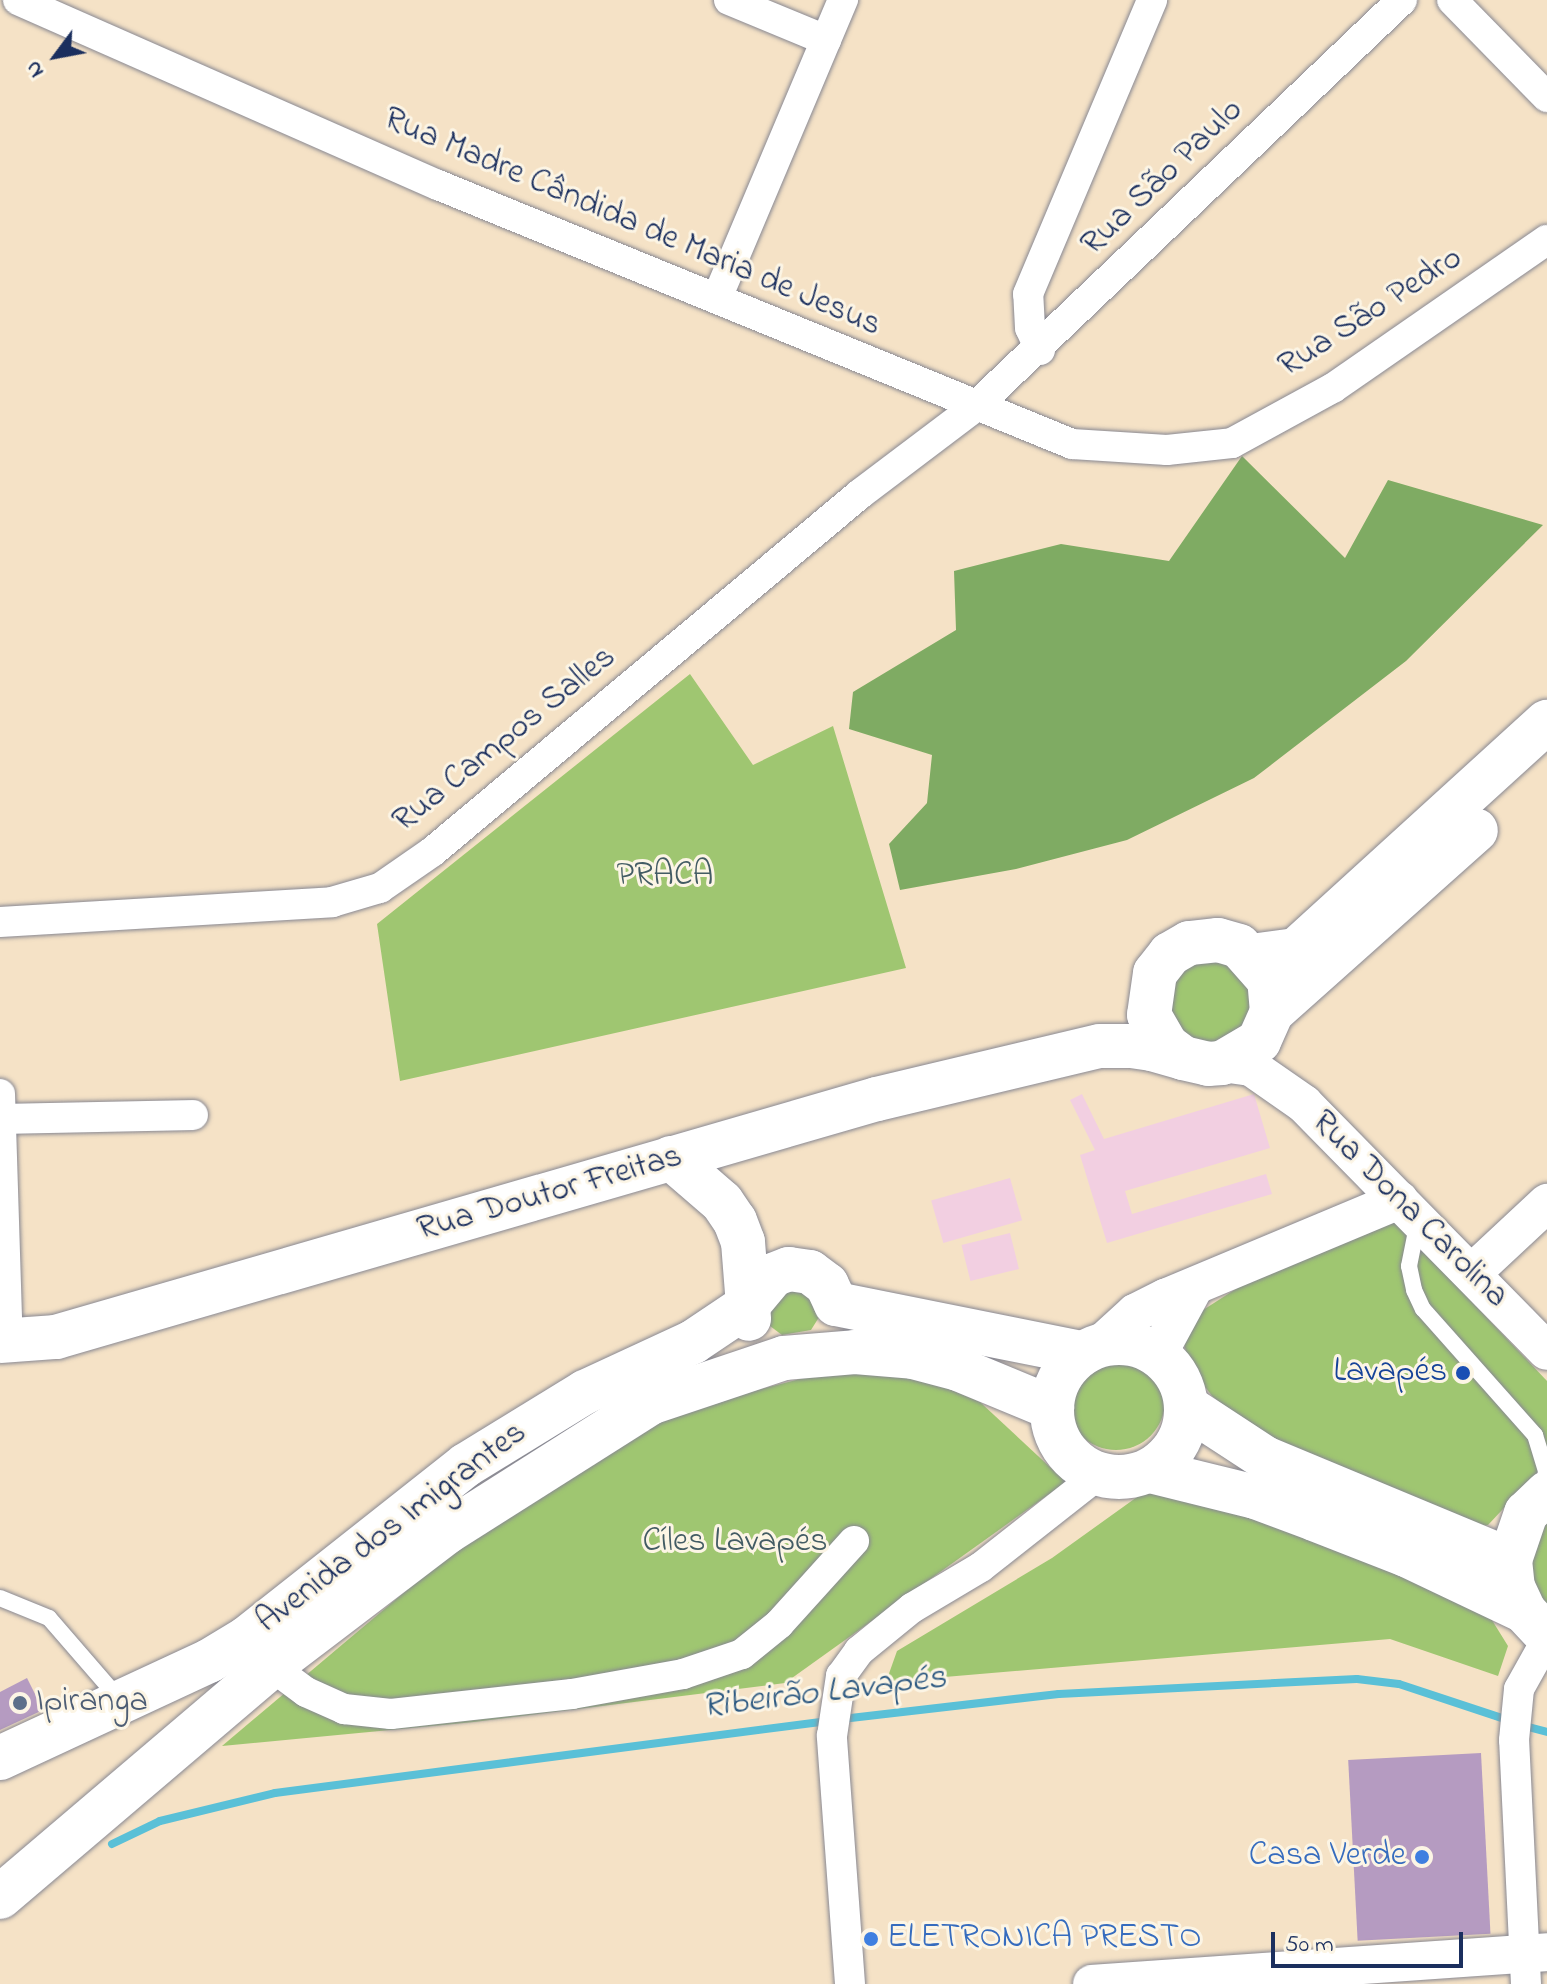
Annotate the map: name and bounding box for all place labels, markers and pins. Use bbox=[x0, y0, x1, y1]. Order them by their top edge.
place label: Lavapés bbox=[1334, 1353, 1447, 1393]
marker: Lavapés bbox=[1454, 1364, 1472, 1382]
place label: Ipiranga bbox=[36, 1683, 148, 1723]
marker: Ipiranga bbox=[11, 1694, 29, 1712]
place label: Casa Verde bbox=[1249, 1837, 1406, 1877]
marker: Casa Verde bbox=[1413, 1848, 1431, 1866]
place label: ELETRONICA PRESTO bbox=[887, 1919, 1201, 1959]
marker: ELETRONICA PRESTO bbox=[862, 1930, 880, 1948]

